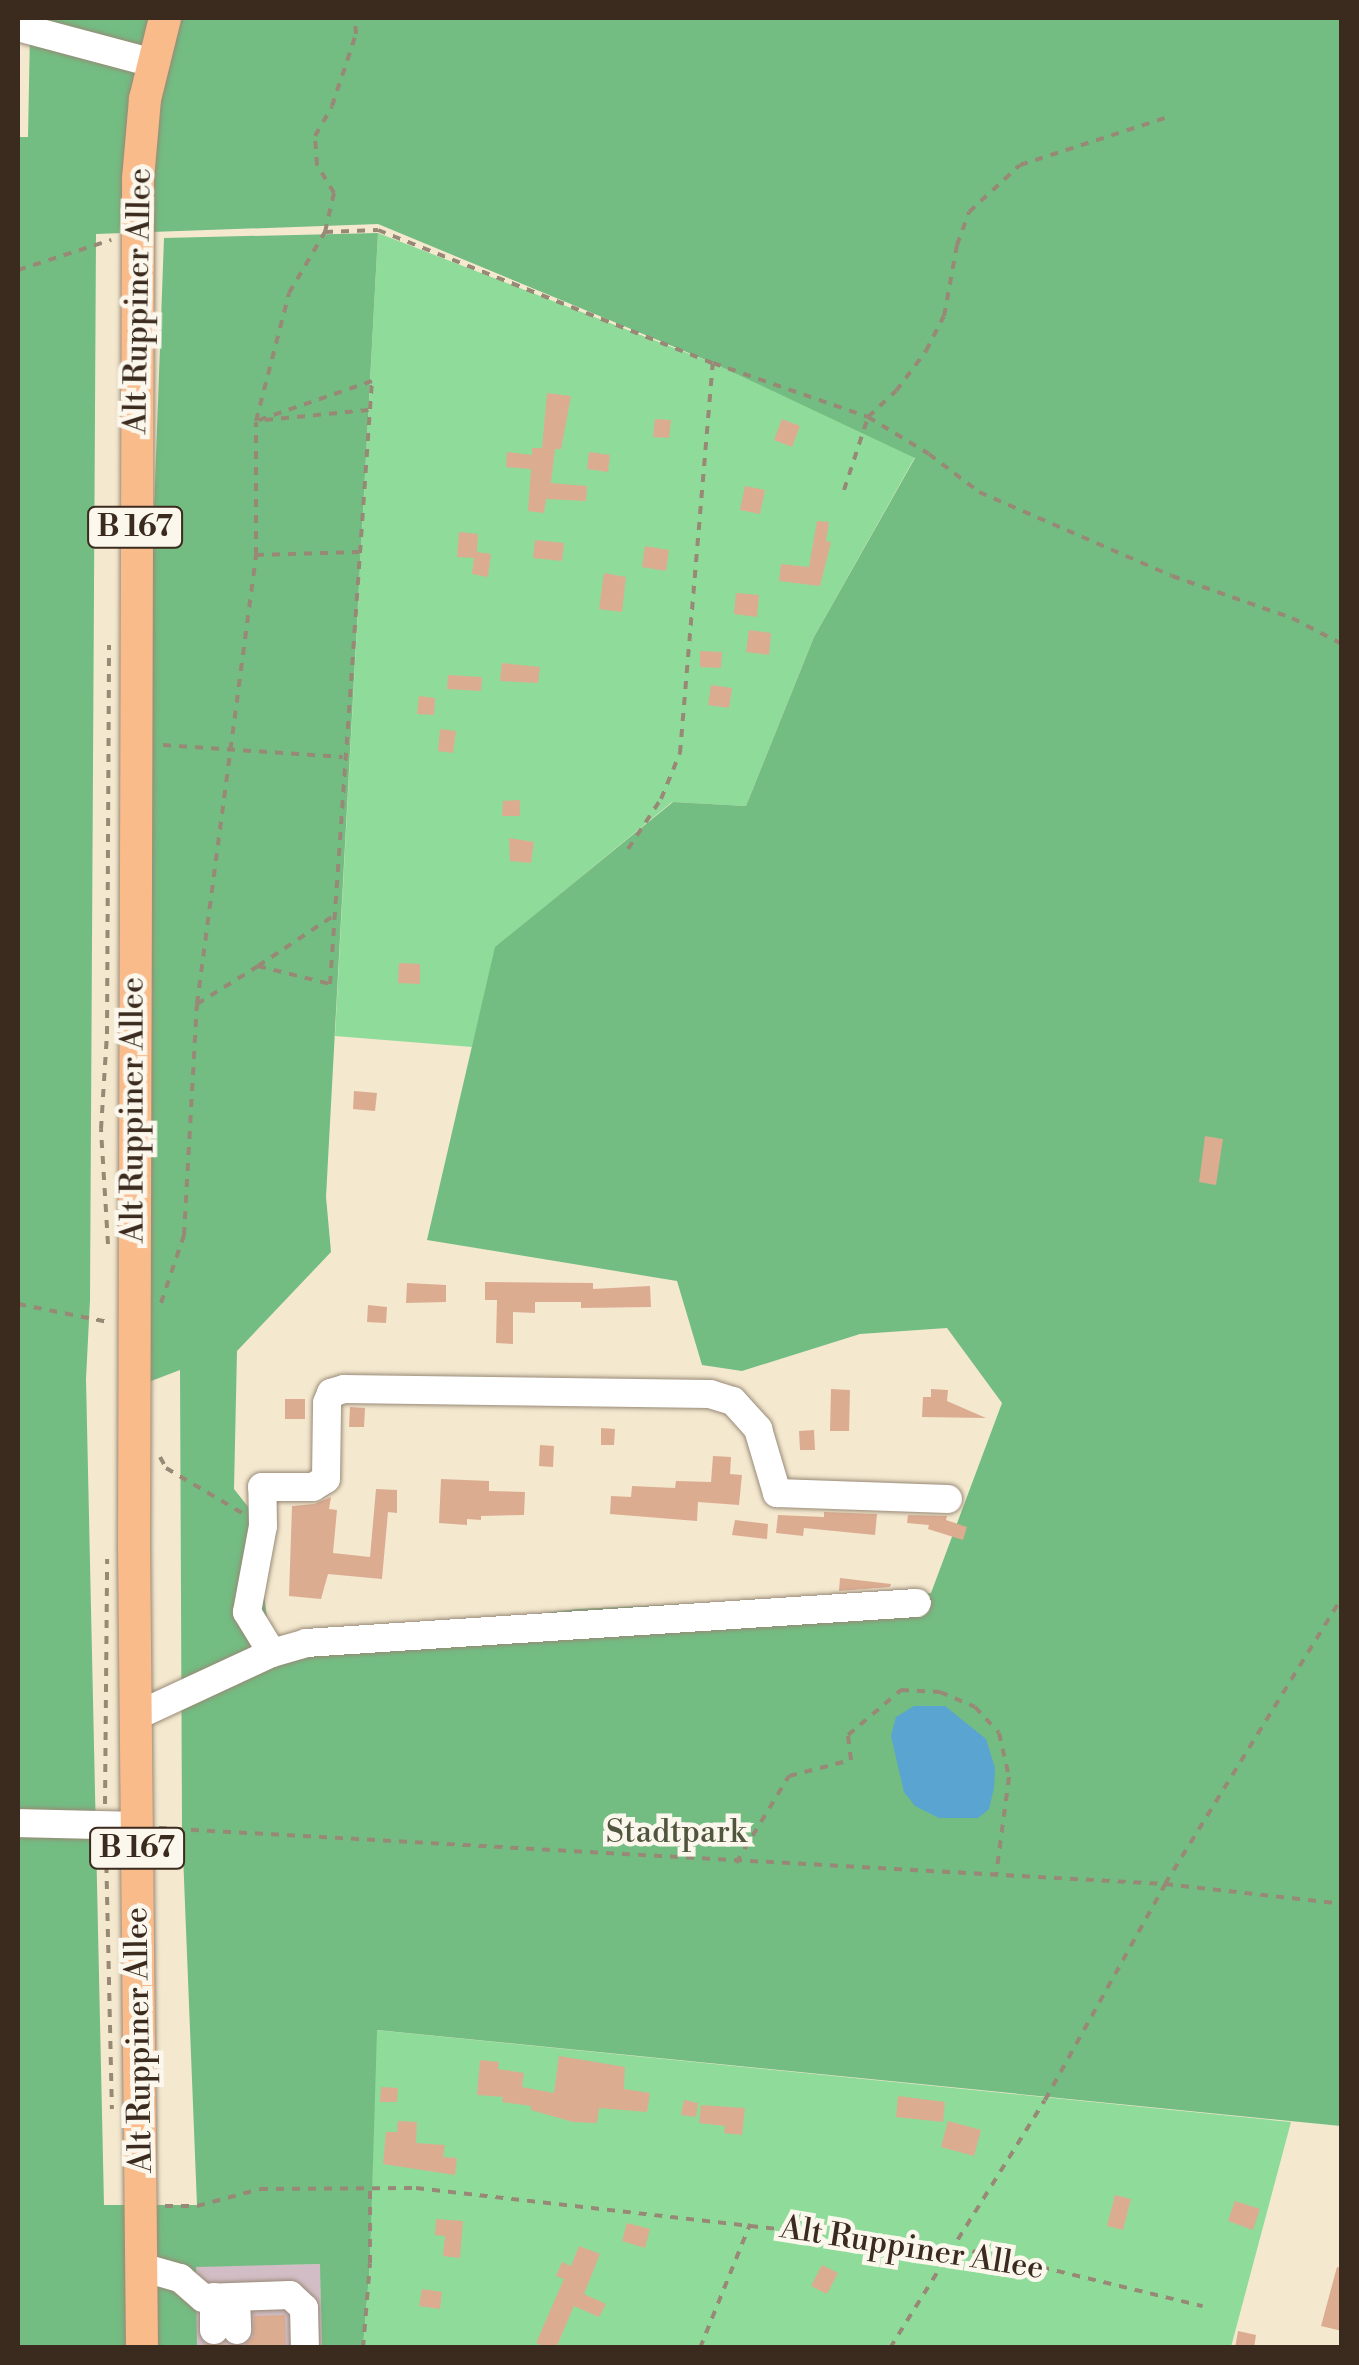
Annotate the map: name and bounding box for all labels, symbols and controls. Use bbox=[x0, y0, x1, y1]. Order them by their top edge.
street label: Alt Ruppiner Allee bbox=[116, 168, 160, 434]
road number: B 167 bbox=[85, 502, 185, 552]
street label: Alt Ruppiner Allee bbox=[114, 977, 152, 1243]
park label: Stadtpark bbox=[606, 1813, 746, 1851]
road number: B 167 bbox=[87, 1823, 187, 1873]
street label: Alt Ruppiner Allee bbox=[117, 1907, 161, 2173]
street label: Alt Ruppiner Allee bbox=[778, 2208, 1046, 2288]

